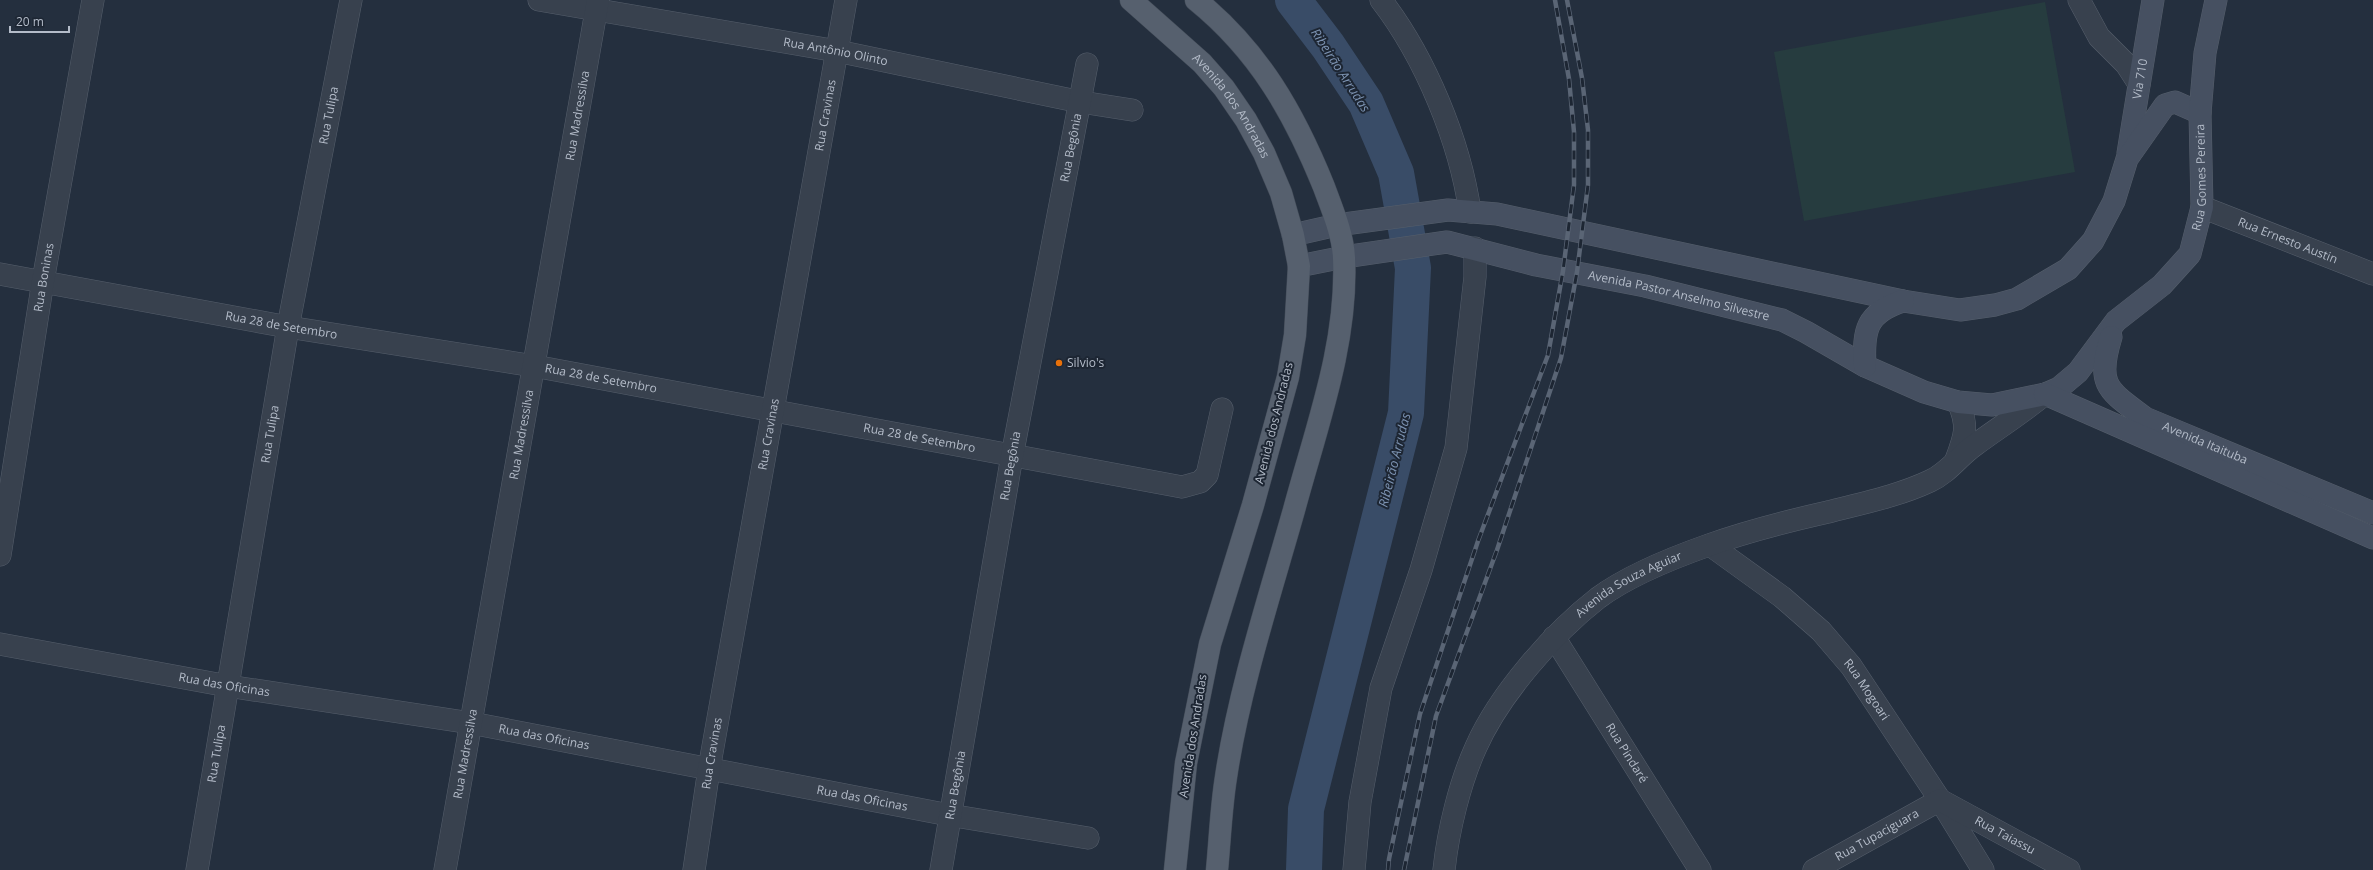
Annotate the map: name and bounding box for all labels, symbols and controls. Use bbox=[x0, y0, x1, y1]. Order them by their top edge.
scale bar bbox=[10, 8, 69, 34]
text: 20 m bbox=[16, 13, 44, 30]
water label: Ribeirão Arrudas bbox=[1307, 25, 1375, 116]
street label: Rua Antônio Olinto bbox=[782, 33, 889, 69]
street label: Avenida dos Andradas bbox=[1189, 49, 1274, 161]
street label: Via 710 bbox=[2128, 57, 2151, 100]
street label: Rua Madressilva bbox=[561, 69, 593, 162]
street label: Rua Cravinas bbox=[810, 78, 840, 152]
street label: Rua Tulipa bbox=[314, 85, 342, 146]
street label: Rua Begônia bbox=[1056, 112, 1085, 183]
street label: Rua Gomes Pereira bbox=[2187, 124, 2210, 232]
street label: Rua Ernesto Austin bbox=[2235, 213, 2340, 267]
street label: Rua Boninas bbox=[29, 241, 58, 313]
street label: Avenida Pastor Anselmo Silvestre bbox=[1587, 266, 1772, 325]
street label: Rua 28 de Setembro bbox=[224, 307, 339, 343]
place label: Silvio's bbox=[1067, 354, 1105, 371]
marker: Silvio's bbox=[1054, 358, 1064, 368]
street label: Rua 28 de Setembro bbox=[544, 359, 658, 397]
street label: Avenida dos Andradas bbox=[1250, 360, 1297, 485]
street label: Rua Madressilva bbox=[505, 388, 537, 481]
street label: Rua Cravinas bbox=[753, 397, 783, 471]
street label: Rua Tulipa bbox=[256, 404, 283, 464]
water label: Ribeirão Arrudas bbox=[1374, 411, 1415, 509]
street label: Avenida Itaituba bbox=[2160, 417, 2250, 468]
street label: Rua 28 de Setembro bbox=[862, 419, 977, 456]
street label: Rua Begônia bbox=[996, 430, 1025, 502]
street label: Avenida Souza Aguiar bbox=[1571, 547, 1684, 621]
street label: Rua Mogoari bbox=[1840, 655, 1894, 724]
street label: Rua das Oficinas bbox=[177, 668, 272, 700]
street label: Avenida dos Andradas bbox=[1174, 673, 1211, 799]
street label: Rua Madressilva bbox=[449, 707, 481, 800]
street label: Rua Cravinas bbox=[697, 716, 726, 790]
street label: Rua das Oficinas bbox=[497, 719, 591, 754]
street label: Rua Pindaré bbox=[1602, 720, 1653, 786]
street label: Rua Tulipa bbox=[203, 723, 229, 784]
street label: Rua Begônia bbox=[941, 749, 969, 821]
street label: Rua das Oficinas bbox=[815, 781, 910, 815]
street label: Rua Tupaciguara bbox=[1832, 804, 1922, 865]
street label: Rua Taiassu bbox=[1972, 811, 2038, 858]

